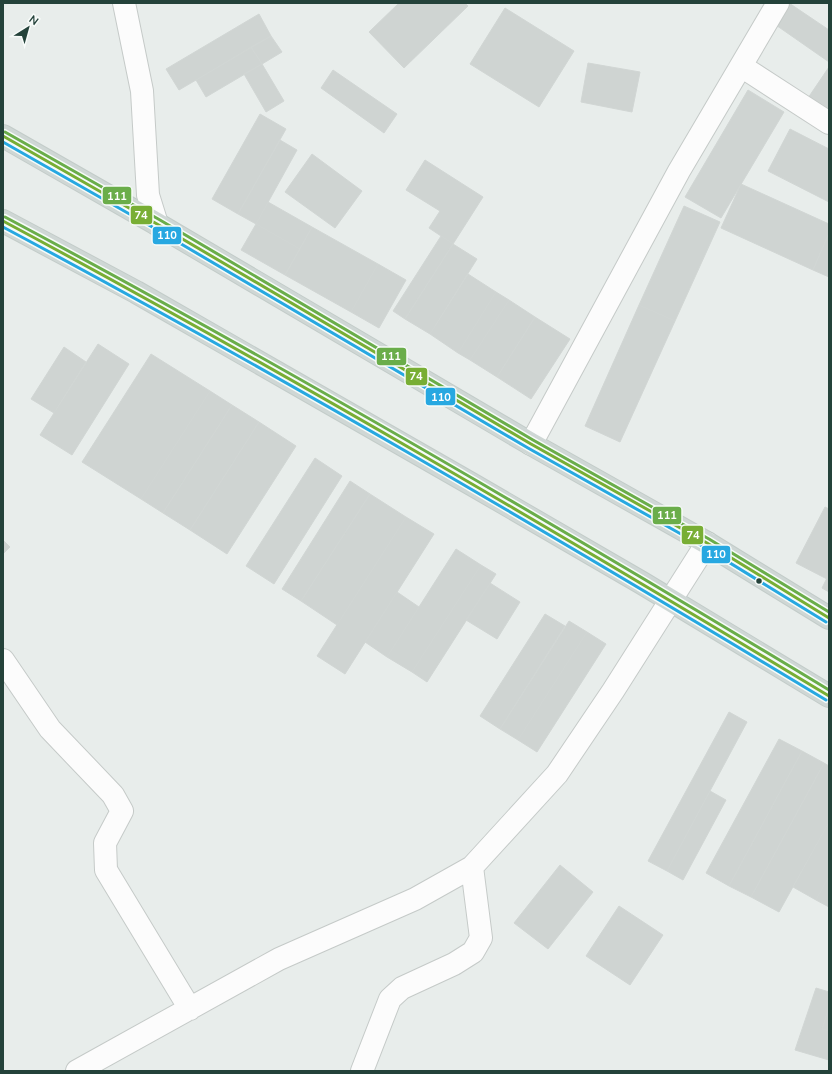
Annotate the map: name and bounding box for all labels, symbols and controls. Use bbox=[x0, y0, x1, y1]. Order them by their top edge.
north arrow bbox=[8, 8, 48, 48]
text: N bbox=[26, 12, 42, 29]
line badge: 111 bbox=[102, 186, 132, 205]
text: 111 bbox=[107, 189, 127, 204]
line badge: 74 bbox=[130, 205, 153, 225]
text: 74 bbox=[134, 208, 148, 223]
line badge: 110 bbox=[152, 226, 182, 245]
text: 110 bbox=[157, 228, 177, 243]
line badge: 111 bbox=[376, 347, 407, 366]
text: 111 bbox=[381, 349, 401, 364]
line badge: 74 bbox=[405, 367, 428, 386]
text: 74 bbox=[409, 369, 423, 384]
line badge: 110 bbox=[425, 387, 456, 406]
text: 110 bbox=[431, 390, 451, 405]
line badge: 111 bbox=[652, 506, 682, 525]
text: 111 bbox=[657, 508, 677, 523]
line badge: 74 bbox=[681, 525, 704, 545]
text: 74 bbox=[686, 528, 700, 543]
line badge: 110 bbox=[701, 545, 731, 564]
text: 110 bbox=[706, 547, 726, 562]
unlabelled marker bbox=[754, 576, 764, 586]

